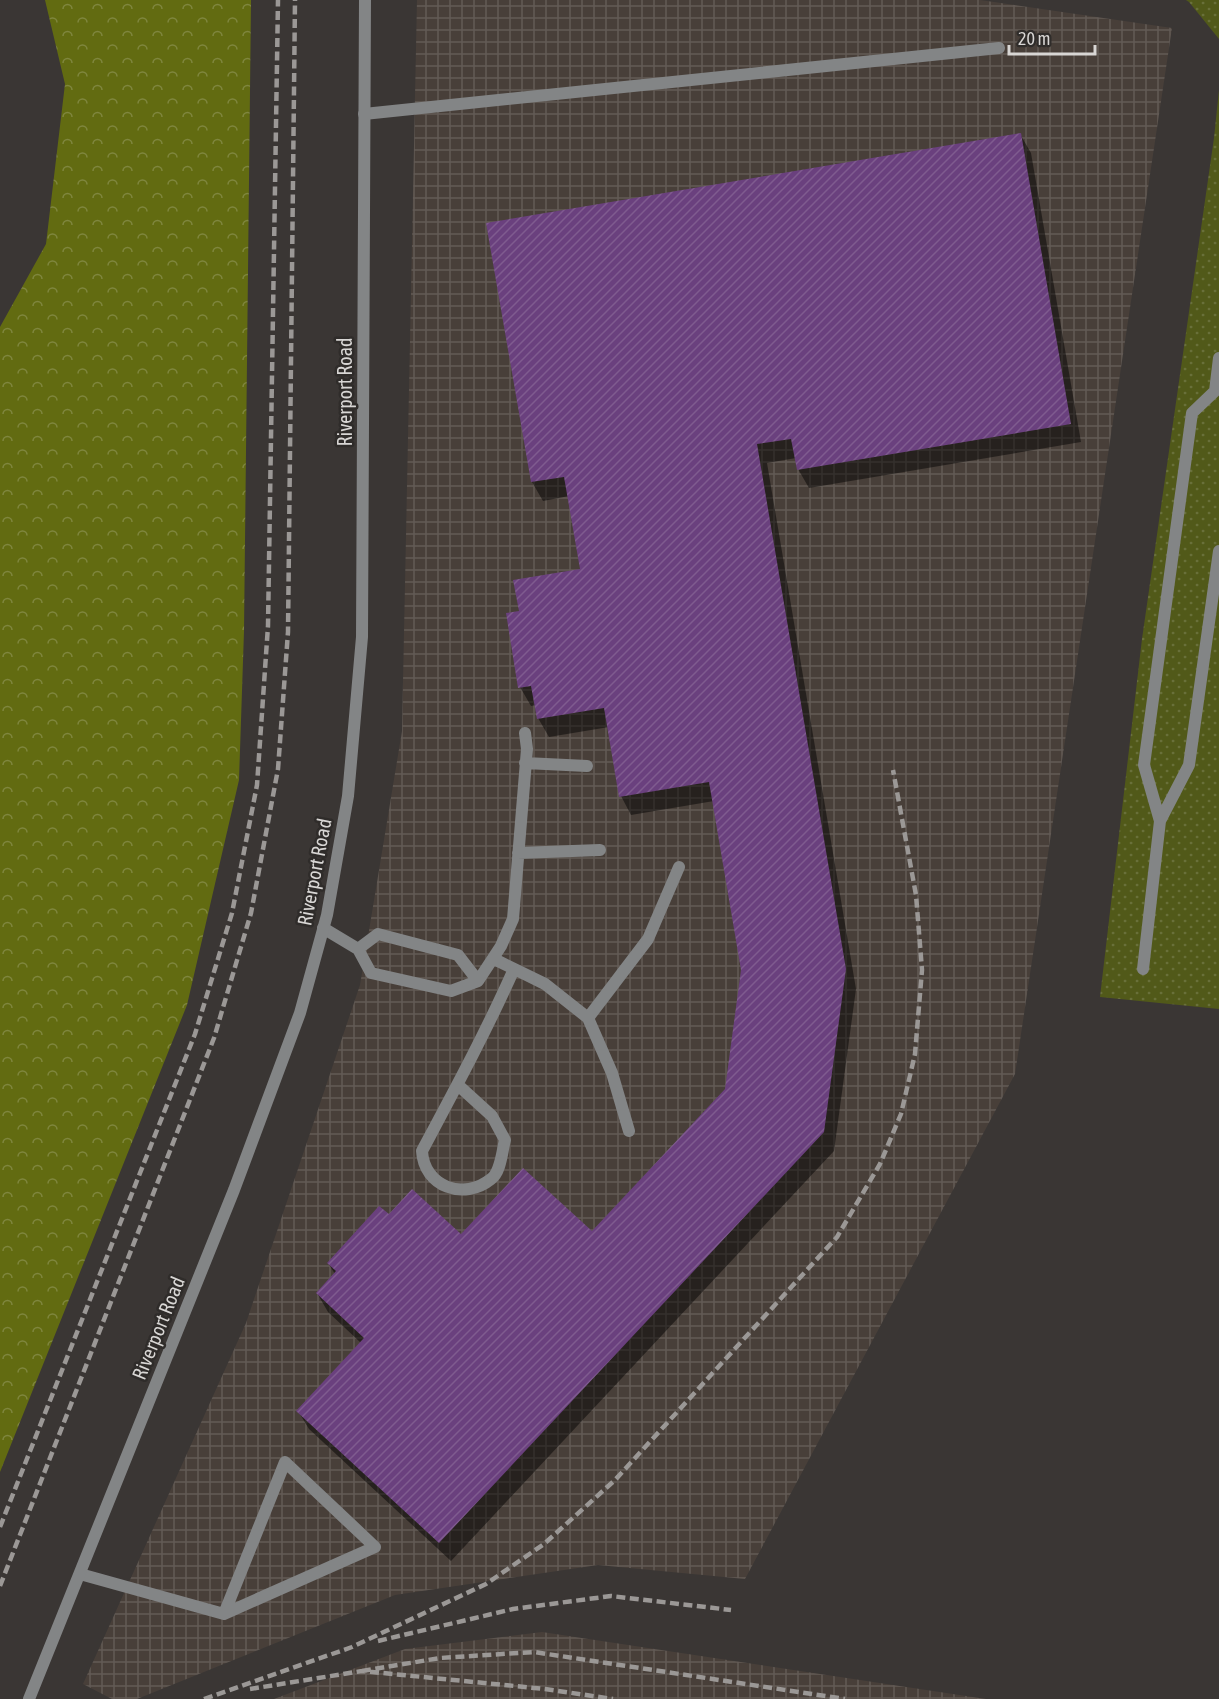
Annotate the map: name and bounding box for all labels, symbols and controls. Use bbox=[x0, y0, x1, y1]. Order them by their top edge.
scale bar bbox=[1009, 18, 1094, 56]
text: 20 m bbox=[1018, 28, 1050, 49]
street label: Riverport Road bbox=[333, 338, 356, 446]
street label: Riverport Road bbox=[292, 816, 336, 928]
street label: Riverport Road bbox=[127, 1273, 189, 1383]

